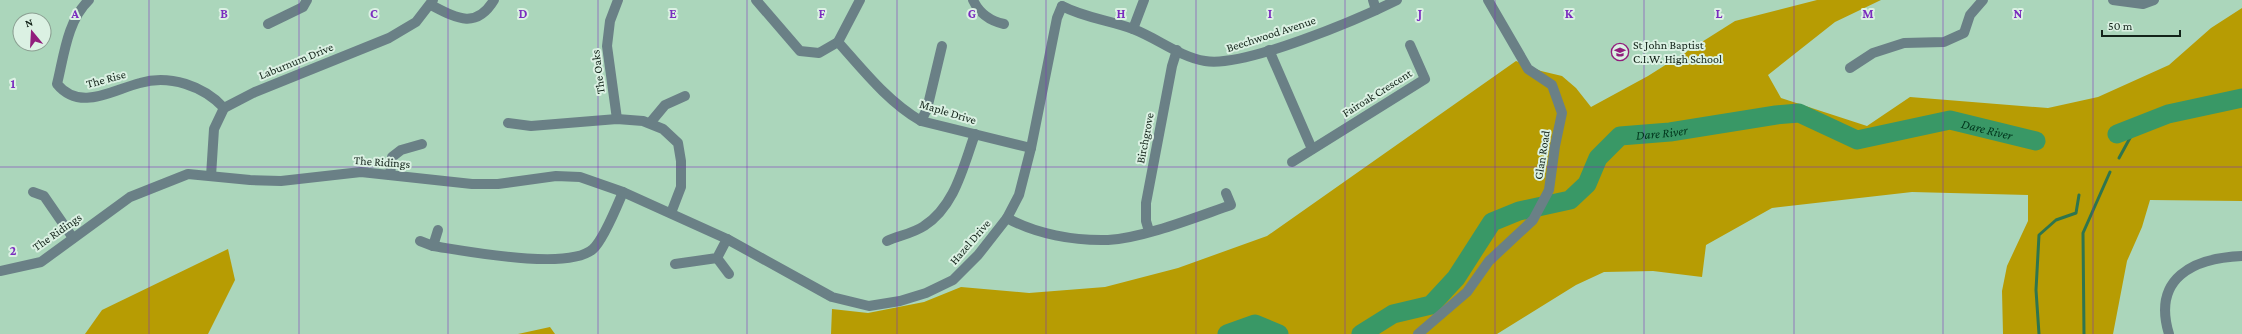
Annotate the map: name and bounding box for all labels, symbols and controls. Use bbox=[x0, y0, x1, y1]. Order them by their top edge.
text: A bbox=[70, 6, 79, 21]
text: B bbox=[220, 6, 228, 21]
text: C bbox=[370, 6, 378, 21]
text: D bbox=[519, 6, 528, 21]
text: E bbox=[669, 6, 677, 21]
text: F bbox=[819, 6, 826, 21]
text: G bbox=[968, 6, 976, 21]
text: H bbox=[1117, 6, 1126, 21]
text: I bbox=[1268, 6, 1272, 21]
text: J bbox=[1416, 6, 1422, 21]
text: K bbox=[1565, 6, 1574, 21]
text: L bbox=[1716, 6, 1723, 21]
text: M bbox=[1862, 6, 1874, 21]
text: N bbox=[2014, 6, 2023, 21]
north arrow bbox=[12, 12, 52, 52]
scale bar bbox=[2102, 12, 2180, 38]
street label: Beechwood Avenue bbox=[1225, 13, 1317, 55]
text: N bbox=[23, 15, 35, 29]
text: 50 m bbox=[2108, 19, 2133, 33]
place label: St John Baptist C.I.W. High School bbox=[1633, 38, 1722, 66]
street label: Laburnum Drive bbox=[257, 40, 335, 82]
school or university icon: St John Baptist C.I.W. High School bbox=[1610, 42, 1630, 62]
street label: The Oaks bbox=[588, 49, 608, 95]
street label: Fairoak Crescent bbox=[1340, 65, 1415, 120]
street label: The Rise bbox=[85, 67, 127, 91]
text: 1 bbox=[11, 76, 16, 91]
street label: Maple Drive bbox=[918, 97, 978, 127]
street label: Birchgrove bbox=[1133, 111, 1157, 165]
water label: Dare River bbox=[1960, 116, 2014, 143]
water label: Dare River bbox=[1635, 122, 1689, 143]
street label: Glan Road bbox=[1531, 129, 1553, 180]
street label: The Ridings bbox=[353, 153, 411, 171]
street label: The Ridings bbox=[30, 210, 84, 254]
street label: Hazel Drive bbox=[947, 217, 993, 267]
text: 2 bbox=[10, 243, 17, 258]

